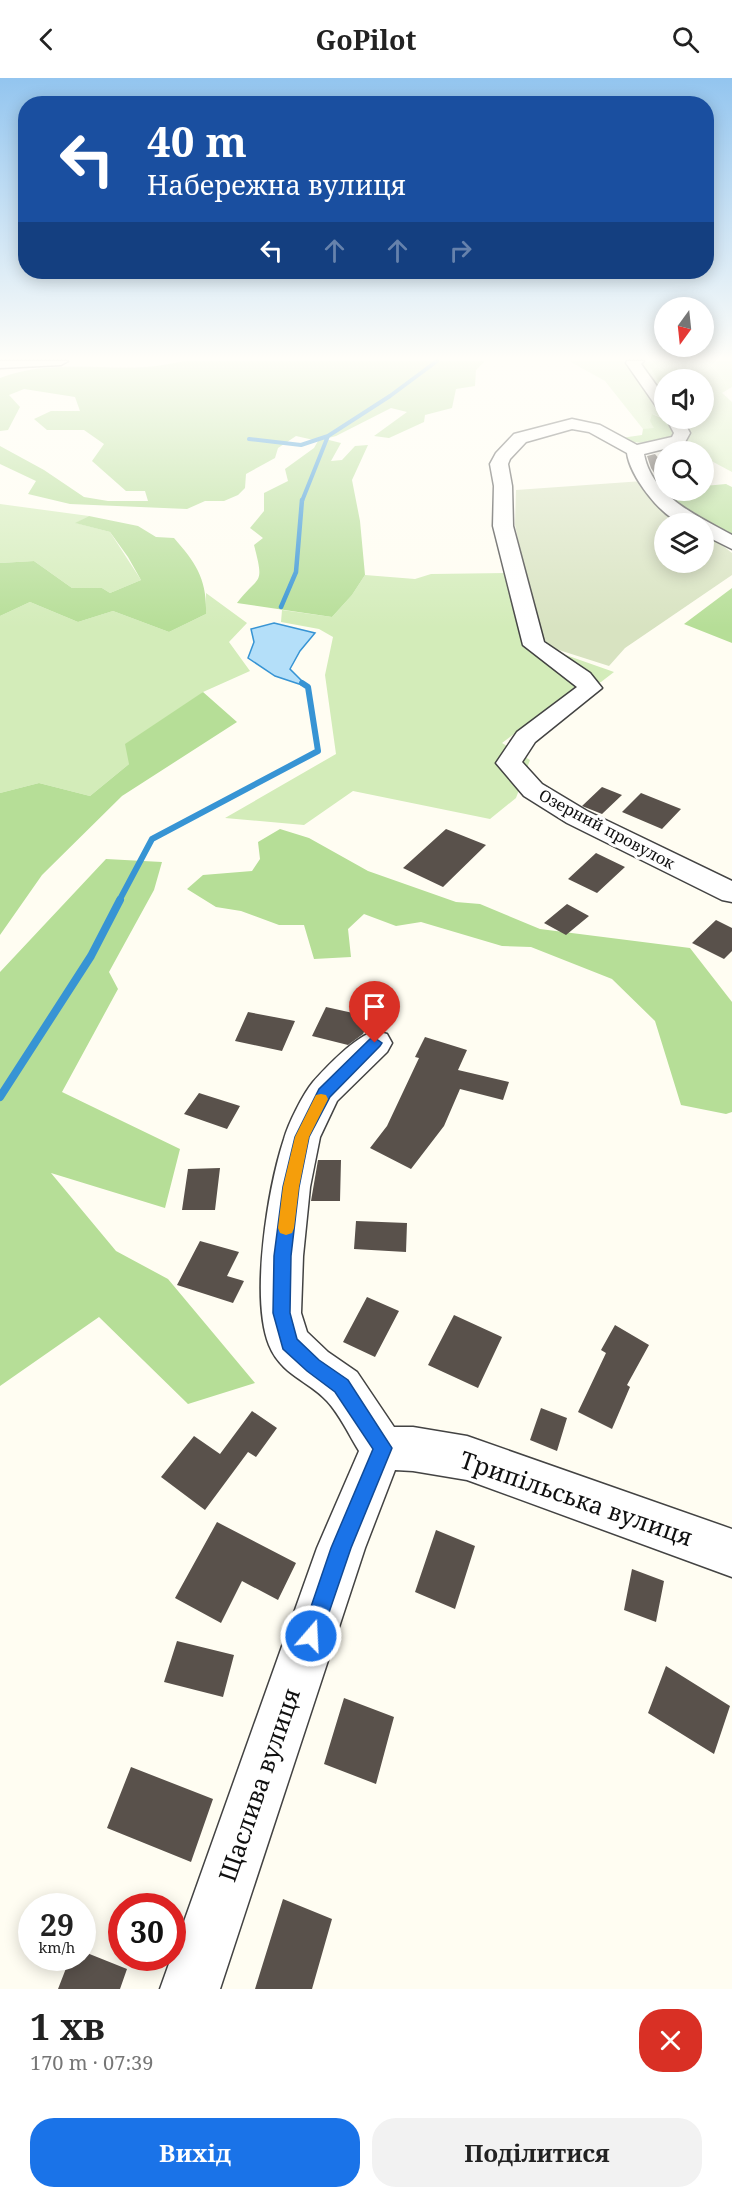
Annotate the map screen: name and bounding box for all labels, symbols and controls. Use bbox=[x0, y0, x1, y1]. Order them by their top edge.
text: GoPilot bbox=[315, 21, 417, 58]
icon: back bbox=[30, 23, 63, 56]
icon: search bbox=[669, 23, 702, 56]
text: 40 m bbox=[147, 112, 247, 169]
icon: left bbox=[48, 120, 126, 198]
text: Набережна вулиця bbox=[147, 166, 406, 203]
icon: left bbox=[255, 234, 288, 267]
icon: ahead bbox=[318, 234, 351, 267]
icon: ahead bbox=[381, 234, 414, 267]
icon: right bbox=[444, 234, 477, 267]
north arrow bbox=[654, 297, 714, 357]
map controls bbox=[654, 297, 714, 573]
button: sound bbox=[654, 369, 714, 429]
button: search bbox=[654, 441, 714, 501]
button: layers bbox=[654, 513, 714, 573]
street label: Озерний провулок bbox=[535, 784, 679, 874]
pin bbox=[349, 981, 400, 1043]
icon: arrive bbox=[358, 990, 391, 1023]
street label: Трипільська вулиця bbox=[456, 1442, 697, 1553]
position arrow bbox=[279, 1604, 343, 1668]
street label: Щаслива вулиця bbox=[210, 1683, 307, 1886]
speed limit sign: 30 bbox=[108, 1893, 186, 1971]
text: 29 bbox=[40, 1904, 74, 1945]
text: km/h bbox=[39, 1937, 75, 1957]
text: 1 хв bbox=[30, 2002, 105, 2051]
button: close bbox=[639, 2009, 702, 2072]
text: 170 m · 07:39 bbox=[30, 2049, 153, 2076]
button: Вихід bbox=[30, 2118, 360, 2187]
button: Поділитися bbox=[372, 2118, 702, 2187]

